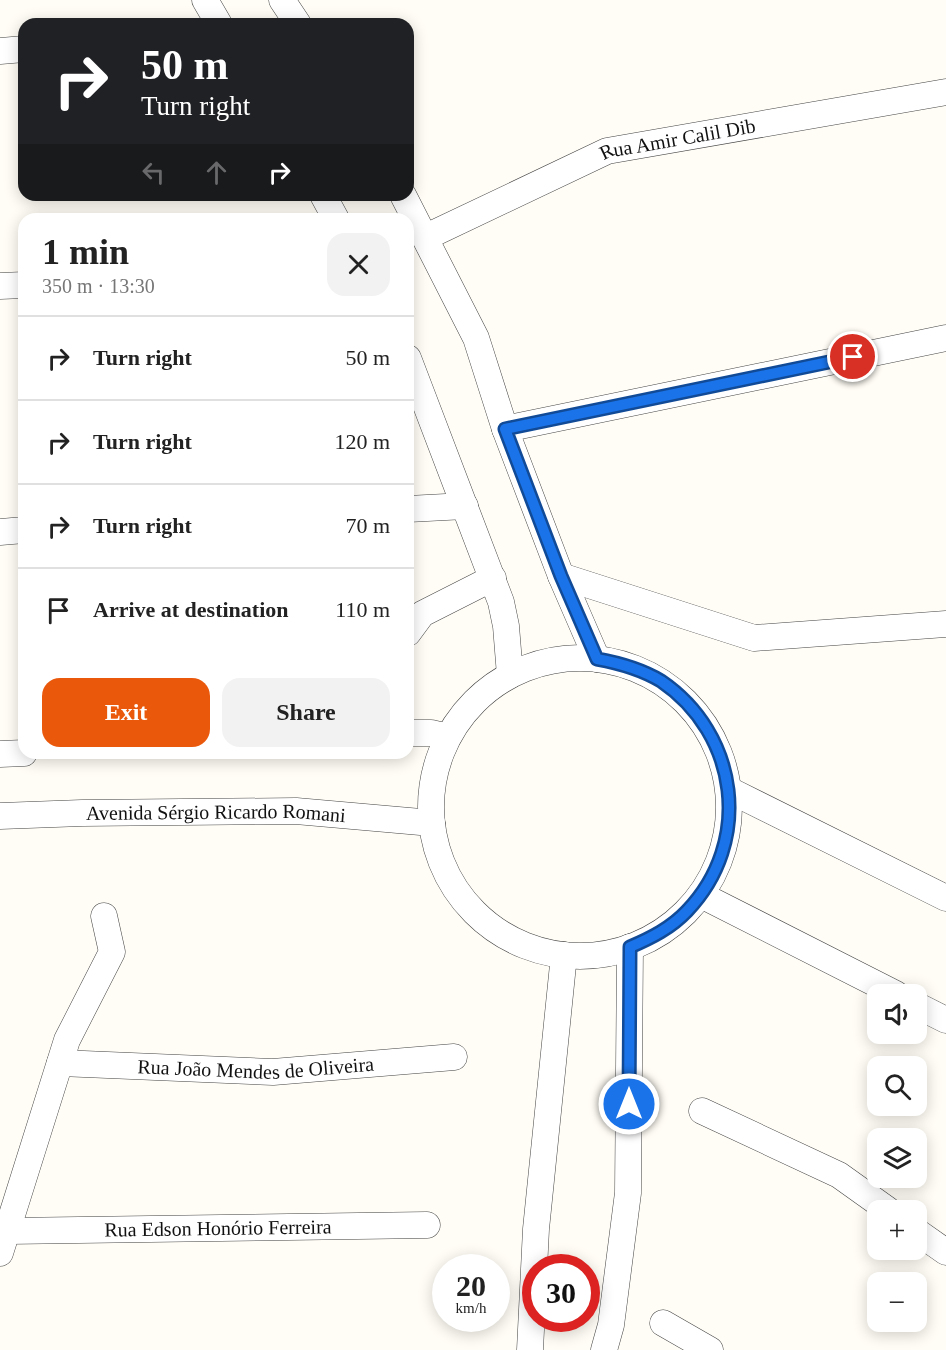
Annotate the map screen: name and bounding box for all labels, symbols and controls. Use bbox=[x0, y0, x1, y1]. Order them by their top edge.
icon: right bbox=[42, 42, 120, 120]
text: 50 m bbox=[141, 42, 229, 88]
text: Turn right bbox=[141, 91, 250, 121]
street label: Rua Amir Calil Dib bbox=[596, 114, 757, 164]
icon: left bbox=[137, 156, 170, 189]
icon: ahead bbox=[200, 156, 233, 189]
icon: right bbox=[263, 156, 296, 189]
text: 1 min bbox=[42, 232, 129, 272]
button: close bbox=[327, 233, 390, 296]
text: 350 m · 13:30 bbox=[42, 275, 155, 297]
pin bbox=[827, 331, 878, 382]
icon: arrive bbox=[836, 340, 869, 373]
icon: right bbox=[42, 342, 75, 375]
text: Turn right bbox=[93, 345, 192, 370]
text: 50 m bbox=[345, 345, 390, 370]
icon: right bbox=[42, 426, 75, 459]
text: Turn right bbox=[93, 429, 192, 454]
text: 120 m bbox=[334, 429, 390, 454]
icon: right bbox=[42, 510, 75, 543]
text: Turn right bbox=[93, 513, 192, 538]
text: 70 m bbox=[345, 513, 390, 538]
icon: arrive bbox=[42, 594, 75, 627]
text: Arrive at destination bbox=[93, 597, 289, 622]
text: 110 m bbox=[335, 597, 390, 622]
button: Exit bbox=[42, 678, 210, 747]
button: Share bbox=[222, 678, 390, 747]
street label: Avenida Sérgio Ricardo Romani bbox=[86, 800, 347, 826]
map controls bbox=[867, 984, 927, 1332]
button: sound bbox=[867, 984, 927, 1044]
street label: Rua João Mendes de Oliveira bbox=[137, 1053, 375, 1083]
button: search bbox=[867, 1056, 927, 1116]
position arrow bbox=[597, 1072, 661, 1136]
button: layers bbox=[867, 1128, 927, 1188]
button: + bbox=[867, 1200, 927, 1260]
street label: Rua Edson Honório Ferreira bbox=[104, 1215, 332, 1241]
speed limit sign: 30 bbox=[522, 1254, 600, 1332]
text: 20 bbox=[456, 1269, 486, 1302]
button: − bbox=[867, 1272, 927, 1332]
text: km/h bbox=[456, 1300, 486, 1316]

